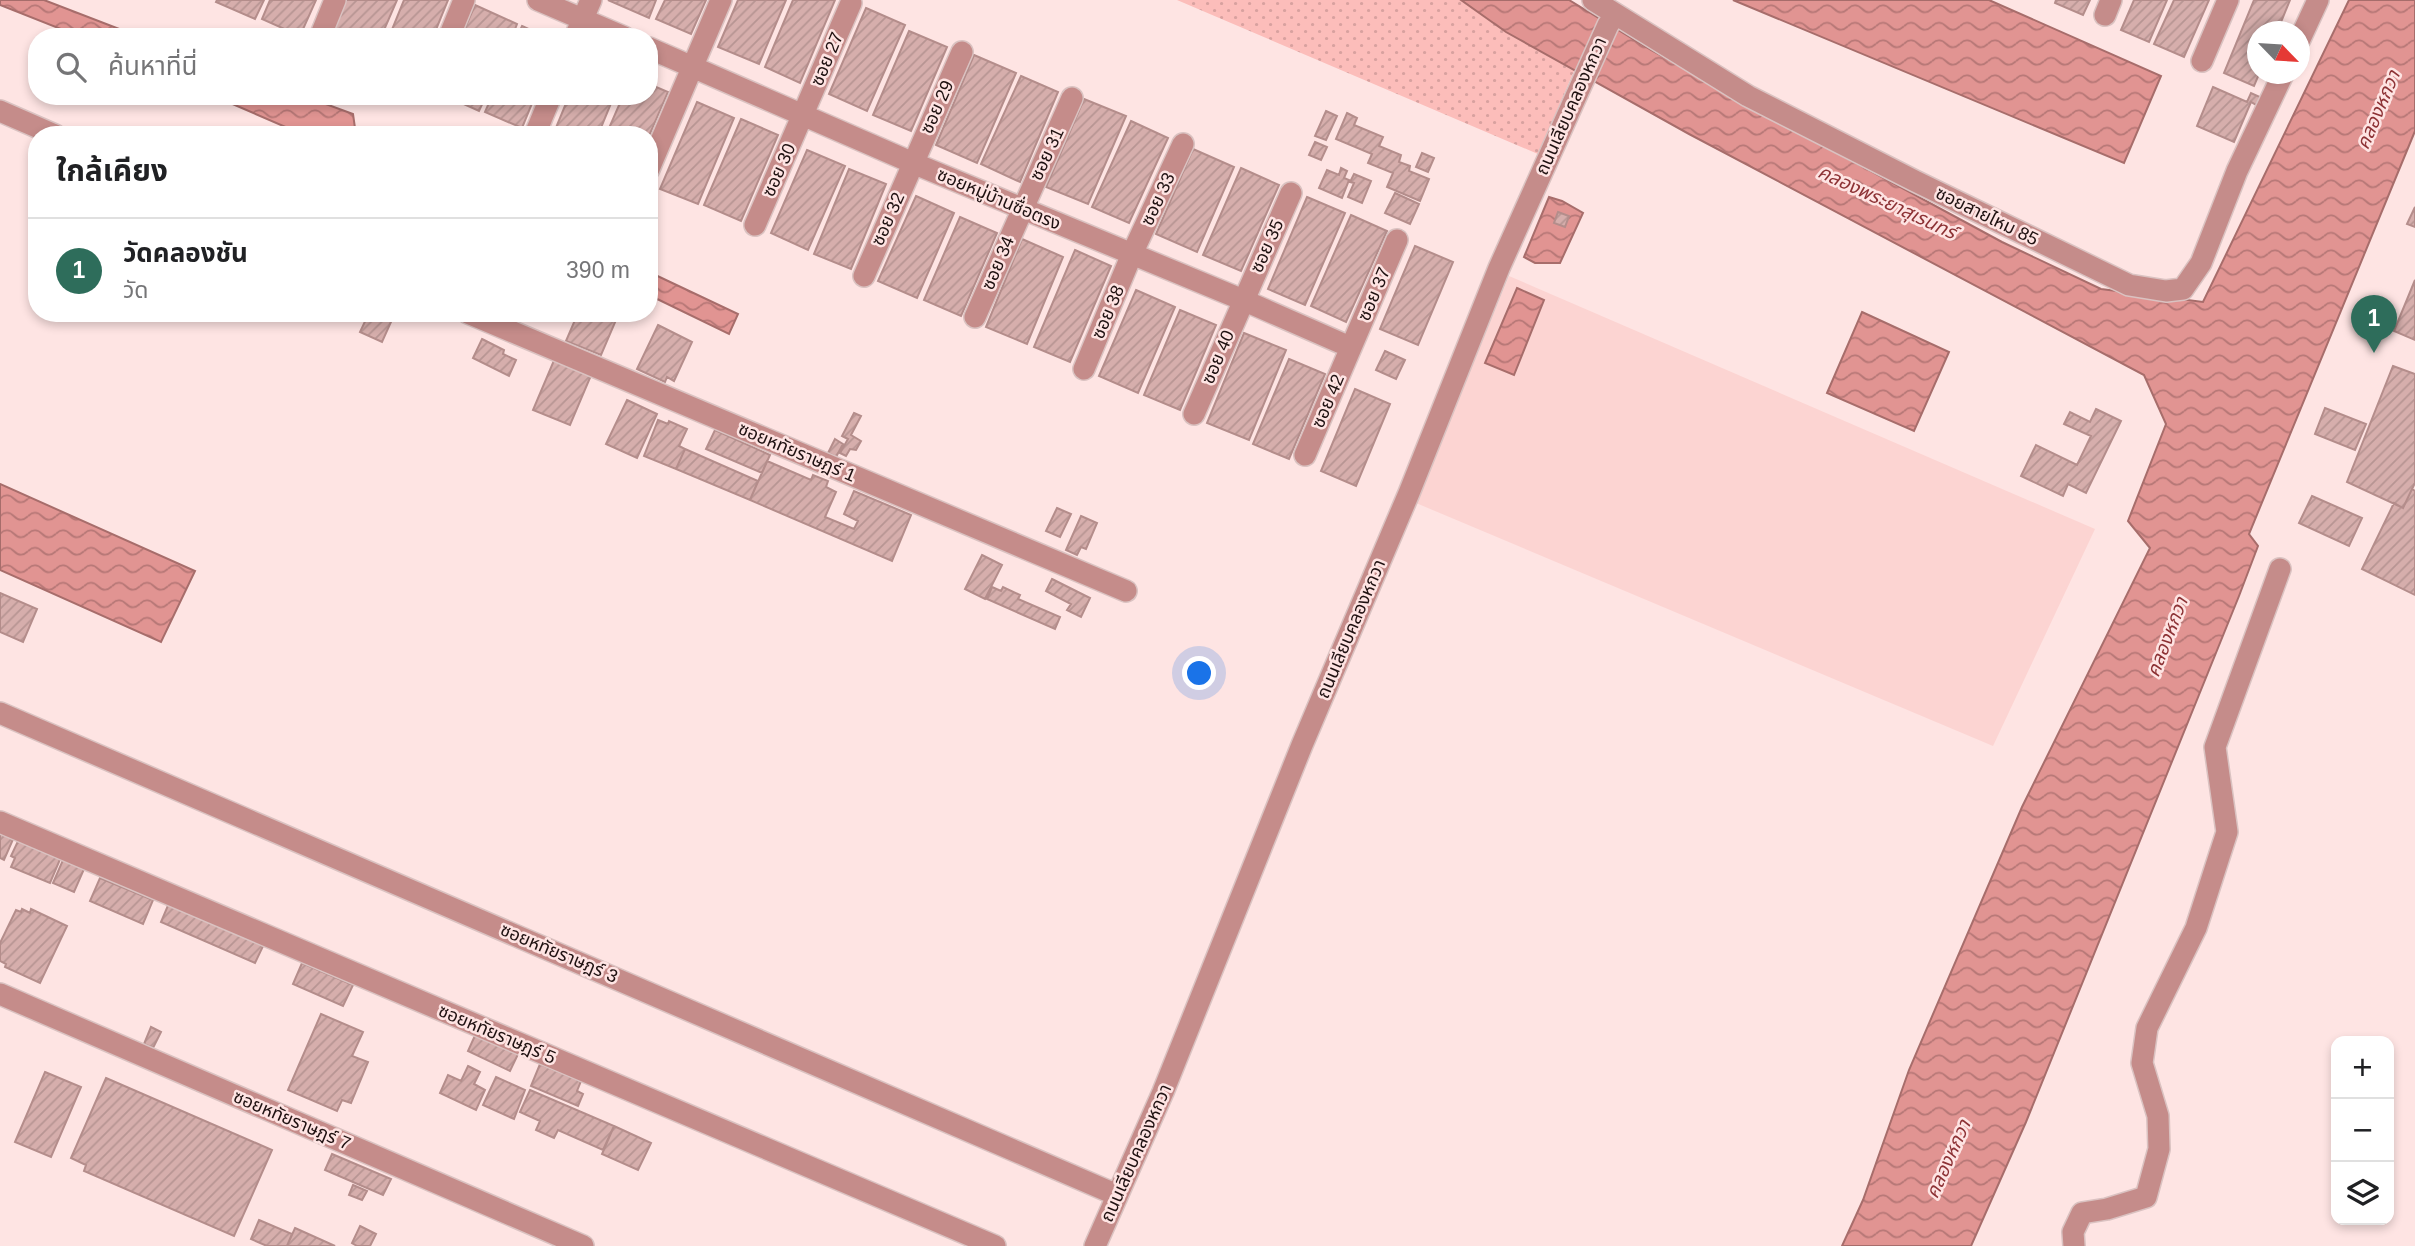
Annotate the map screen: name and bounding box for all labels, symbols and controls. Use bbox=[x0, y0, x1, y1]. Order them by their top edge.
north arrow bbox=[2247, 21, 2310, 84]
search box bbox=[28, 28, 658, 105]
street label: ซอย 27 bbox=[807, 29, 847, 89]
street label: ถนนเลียบคลองหกวา bbox=[1532, 34, 1610, 178]
icon: search bbox=[52, 48, 90, 86]
text: ค้นหาที่นี่ bbox=[108, 51, 198, 81]
water label: คลองหกวา bbox=[2352, 66, 2404, 152]
street label: ซอย 29 bbox=[916, 77, 958, 137]
street label: ซอย 31 bbox=[1026, 124, 1068, 184]
street label: ซอย 30 bbox=[758, 140, 800, 200]
text: ใกล้เคียง bbox=[56, 154, 168, 187]
street label: ซอยหมู่บ้านซื่อตรง bbox=[934, 161, 1065, 236]
water label: คลองพระยาสุเรนทร์ bbox=[1814, 161, 1964, 246]
street label: ซอย 33 bbox=[1137, 169, 1179, 229]
street label: ซอยสายไหม 85 bbox=[1933, 183, 2041, 249]
street label: ซอย 32 bbox=[867, 189, 909, 249]
street label: ซอย 35 bbox=[1246, 216, 1288, 276]
street label: ซอย 34 bbox=[978, 233, 1018, 293]
text: วัดคลองชัน bbox=[123, 238, 248, 268]
text: 1 bbox=[73, 257, 85, 283]
text: 390 m bbox=[566, 257, 630, 283]
street label: ซอย 37 bbox=[1354, 264, 1394, 324]
text: วัด bbox=[123, 277, 148, 303]
street label: ซอย 38 bbox=[1088, 282, 1128, 342]
pin: 1 bbox=[2351, 295, 2397, 353]
street label: ซอย 40 bbox=[1198, 327, 1238, 387]
street label: ซอย 42 bbox=[1308, 371, 1348, 431]
street label: ซอยหทัยราษฎร์ 1 bbox=[735, 418, 859, 486]
street label: ถนนเลียบคลองหกวา bbox=[1313, 557, 1389, 701]
water label: คลองหกวา bbox=[2142, 593, 2192, 680]
your location bbox=[1182, 656, 1216, 690]
street label: ซอยหทัยราษฎร์ 3 bbox=[497, 919, 621, 987]
street label: ซอยหทัยราษฎร์ 5 bbox=[435, 1000, 559, 1068]
map controls bbox=[2331, 1036, 2394, 1225]
button: + bbox=[2331, 1036, 2394, 1099]
street label: ถนนเลียบคลองหกวา bbox=[1097, 1081, 1175, 1225]
street label: ซอยหทัยราษฎร์ 7 bbox=[230, 1086, 354, 1154]
button: − bbox=[2331, 1099, 2394, 1162]
water label: คลองหกวา bbox=[1921, 1116, 1975, 1201]
button: layers bbox=[2331, 1162, 2394, 1225]

